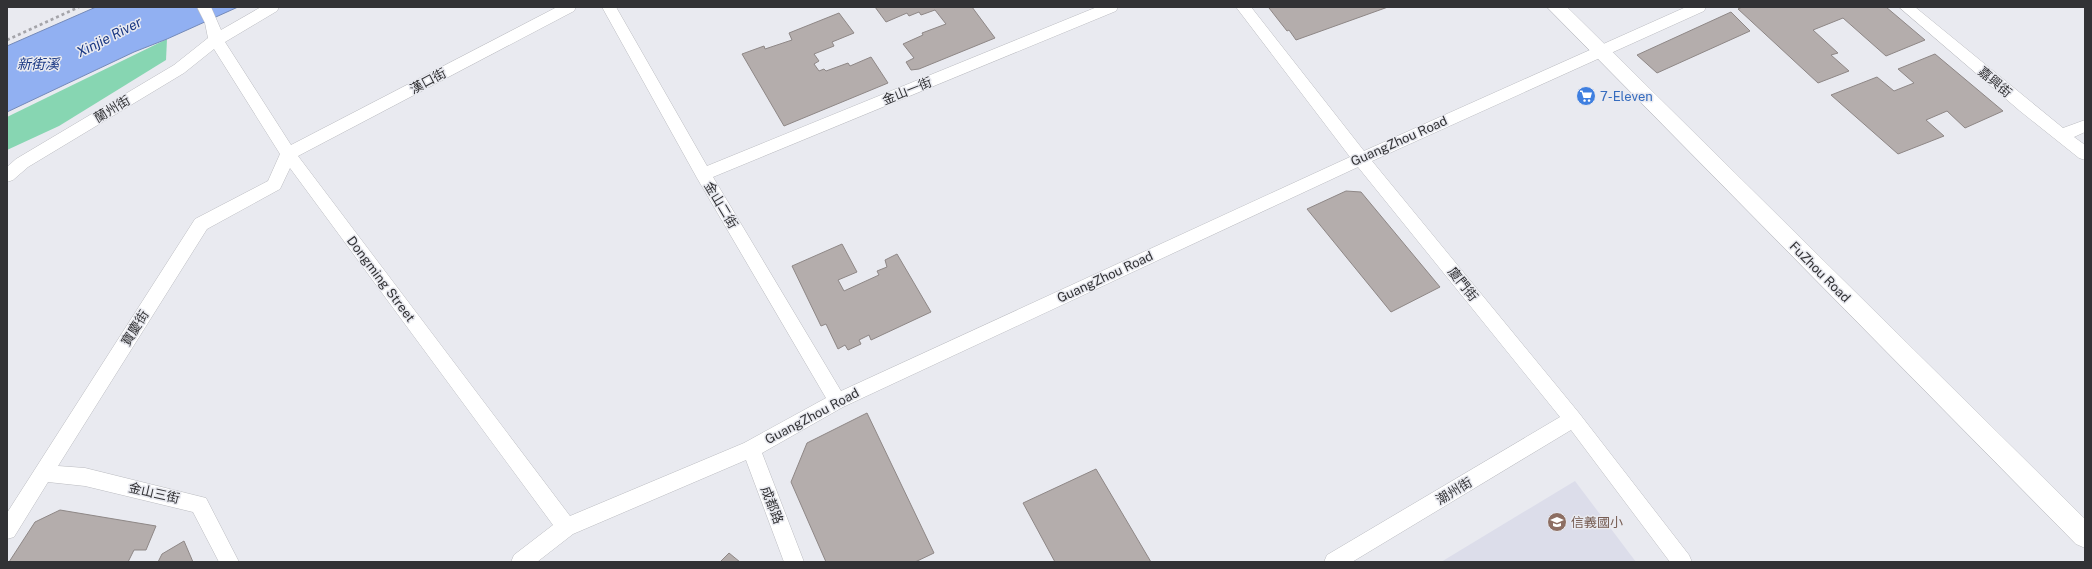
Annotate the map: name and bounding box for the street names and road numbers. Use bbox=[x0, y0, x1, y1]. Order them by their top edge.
street label: 嘉興街 bbox=[1975, 64, 2015, 100]
street label: 漢口街 bbox=[407, 65, 449, 97]
street label: 金山一街 bbox=[880, 74, 934, 108]
street label: 蘭州街 bbox=[91, 93, 133, 125]
street label: GuangZhou Road bbox=[1348, 113, 1450, 169]
street label: 金山二街 bbox=[701, 179, 741, 231]
street label: Dongming Street bbox=[344, 233, 418, 325]
street label: FuZhou Road bbox=[1787, 239, 1853, 305]
street label: GuangZhou Road bbox=[1055, 248, 1155, 306]
street label: 廈門街 bbox=[1445, 264, 1481, 304]
street label: 寶慶街 bbox=[118, 307, 152, 349]
street label: GuangZhou Road bbox=[762, 385, 862, 447]
street label: 潮州街 bbox=[1433, 475, 1475, 507]
street label: 金山三街 bbox=[127, 480, 181, 506]
street label: 成都路 bbox=[758, 484, 786, 526]

